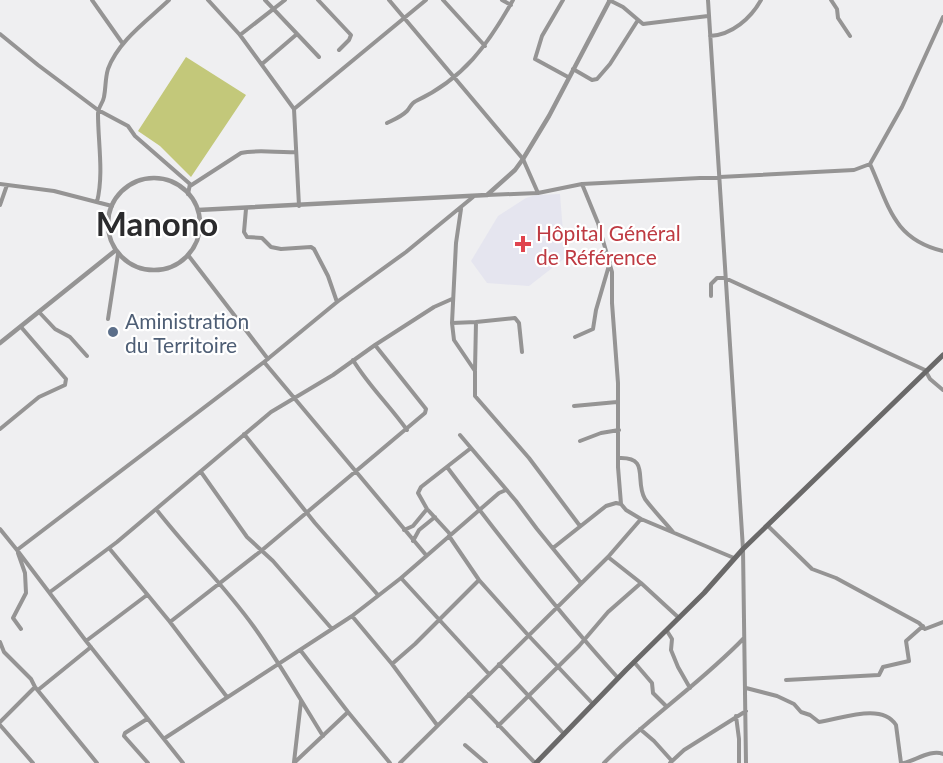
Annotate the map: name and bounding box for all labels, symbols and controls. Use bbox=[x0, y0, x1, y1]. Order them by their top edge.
district label: Manono bbox=[96, 203, 218, 243]
place label: Hôpital Général de Référence bbox=[536, 220, 681, 269]
marker: Hôpital Général de Référence bbox=[514, 235, 532, 253]
place label: Aministration du Territoire bbox=[125, 308, 249, 357]
marker: Aministration du Territoire bbox=[106, 325, 120, 339]

